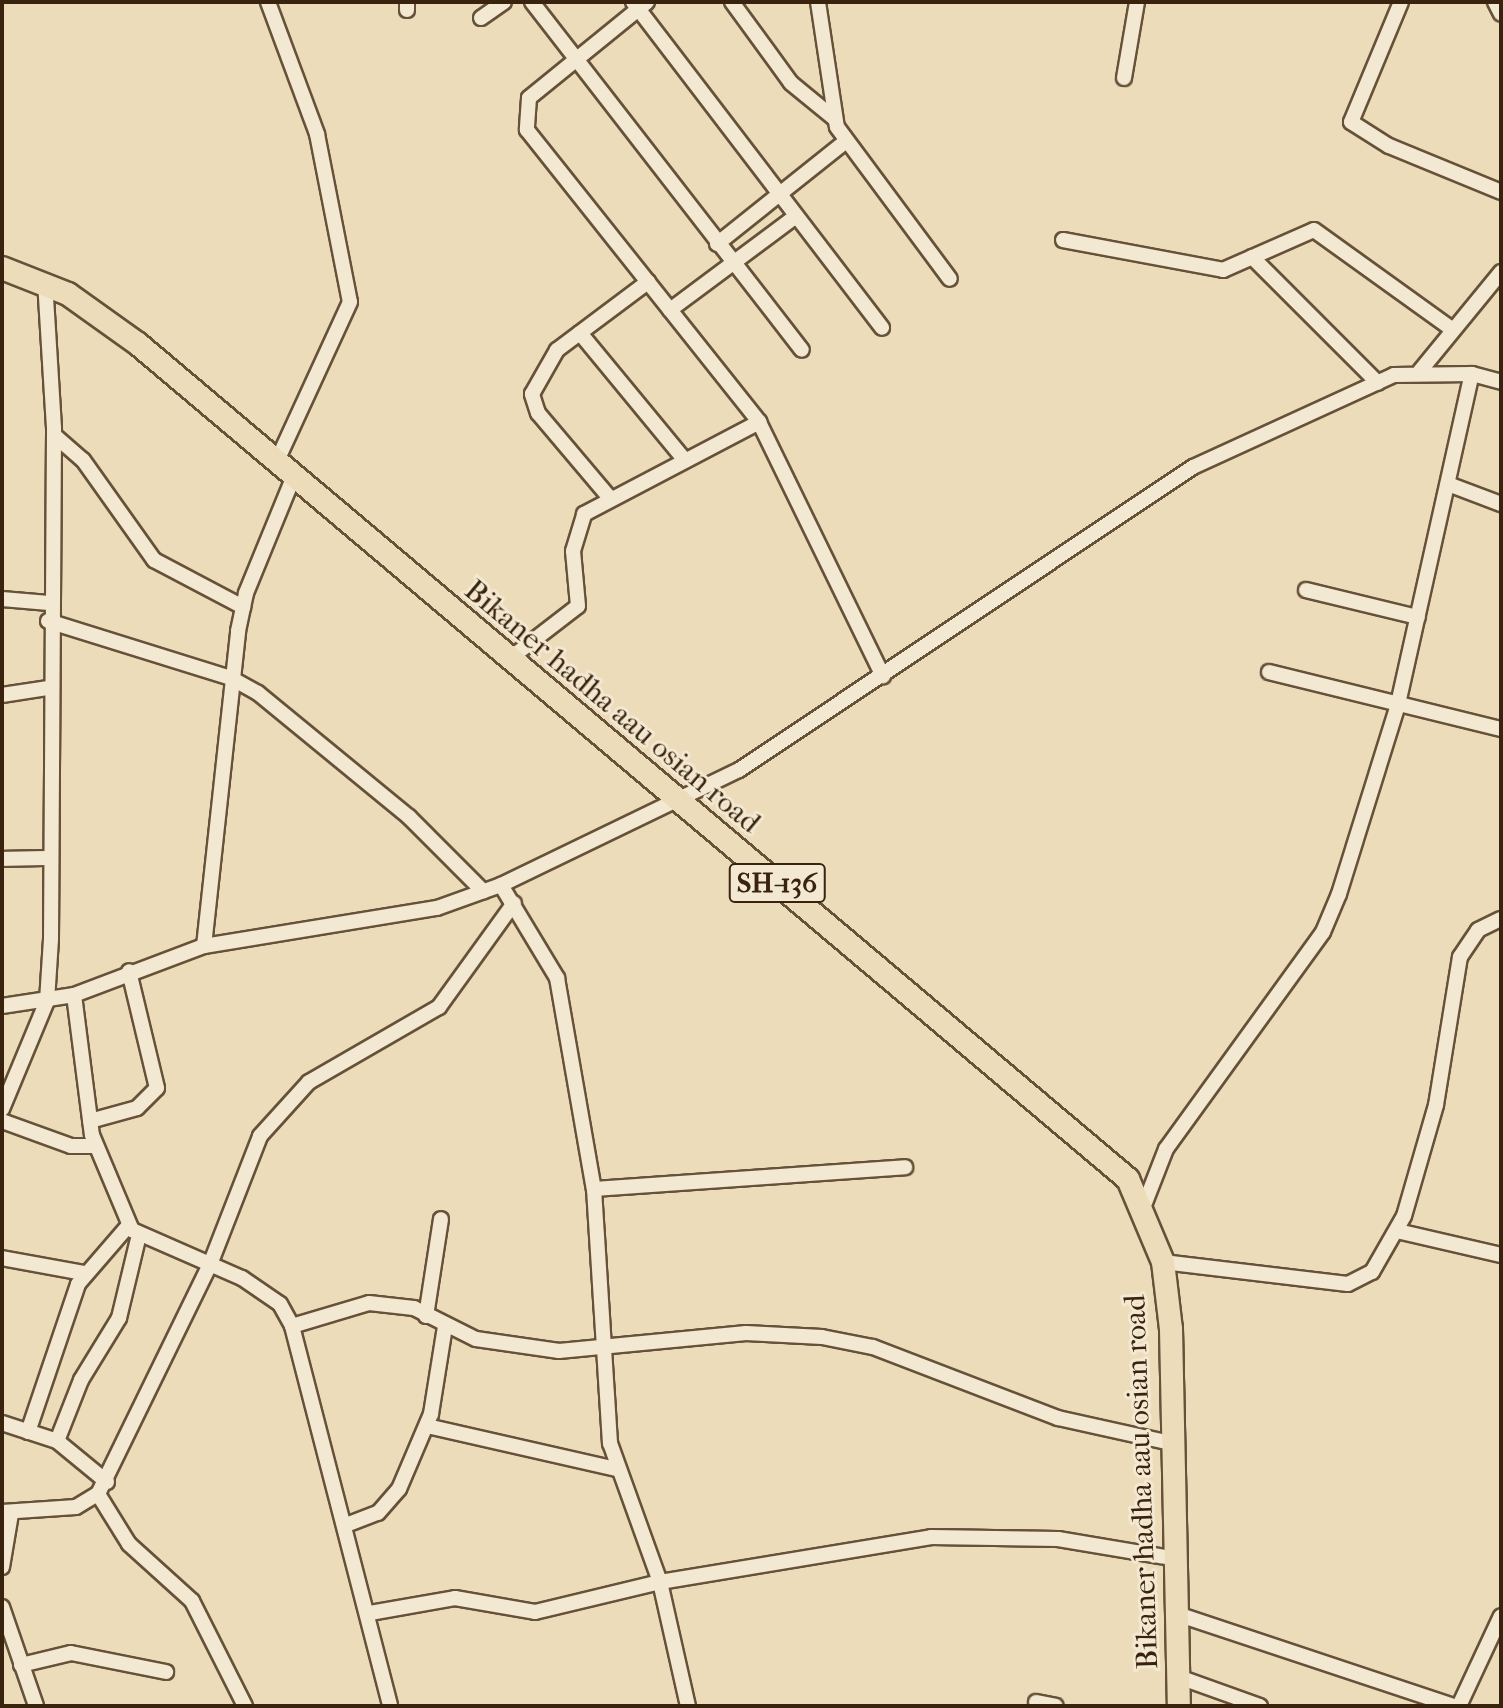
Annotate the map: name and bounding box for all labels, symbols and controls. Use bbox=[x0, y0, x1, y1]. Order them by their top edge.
street label: Bikaner hadha aau osian road bbox=[457, 573, 767, 841]
road number: SH-136 bbox=[727, 859, 827, 907]
street label: Bikaner hadha aau osian road bbox=[1117, 1294, 1167, 1670]

